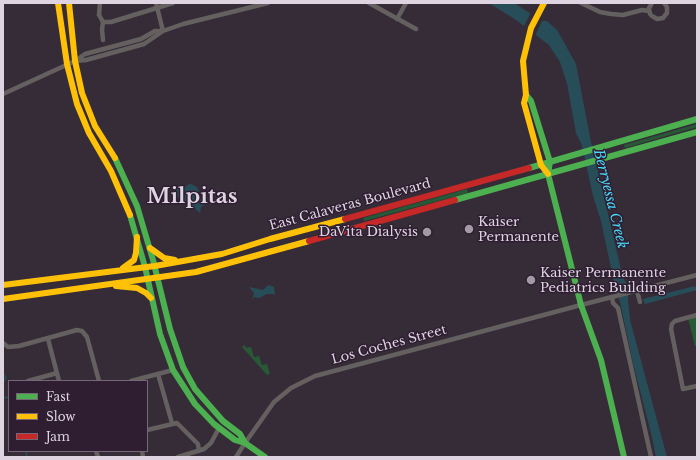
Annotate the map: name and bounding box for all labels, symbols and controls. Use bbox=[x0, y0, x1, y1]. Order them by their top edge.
water label: Berryessa Creek bbox=[590, 148, 630, 250]
street label: East Calaveras Boulevard bbox=[267, 176, 433, 234]
district label: Milpitas bbox=[146, 184, 238, 210]
place label: Kaiser Permanente bbox=[478, 214, 559, 245]
marker: Kaiser Permanente bbox=[463, 223, 475, 235]
place label: DaVita Dialysis bbox=[319, 224, 418, 240]
marker: DaVita Dialysis bbox=[421, 226, 433, 238]
place label: Kaiser Permanente Pediatrics Building bbox=[540, 265, 666, 296]
marker: Kaiser Permanente Pediatrics Building bbox=[525, 274, 537, 286]
street label: Los Coches Street bbox=[330, 322, 448, 368]
legend bbox=[8, 380, 148, 452]
text: Fast bbox=[46, 389, 70, 404]
text: Slow bbox=[46, 409, 75, 424]
text: Jam bbox=[46, 429, 70, 444]

